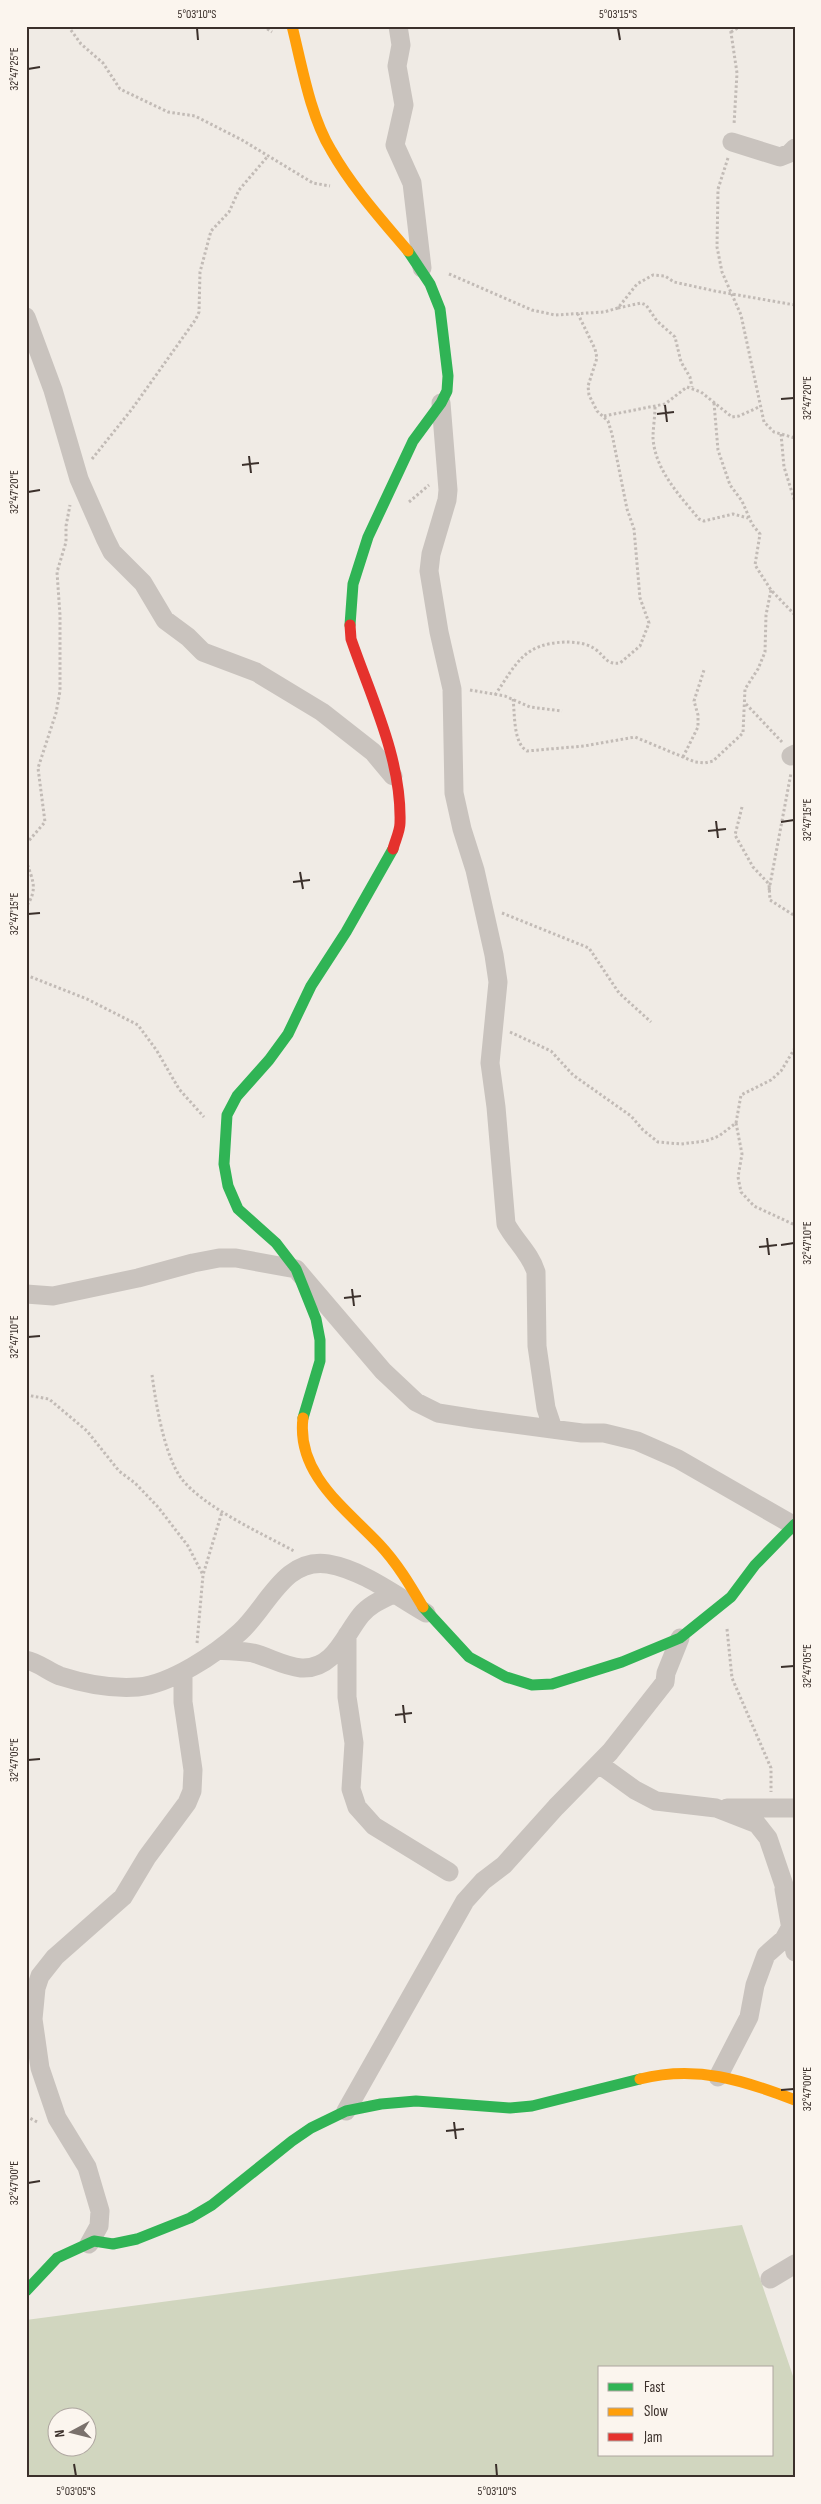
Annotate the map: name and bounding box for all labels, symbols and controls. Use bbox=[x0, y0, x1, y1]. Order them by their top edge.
text: 5°03'10"S bbox=[178, 7, 216, 22]
text: 5°03'15"S bbox=[599, 7, 637, 22]
text: 32°47'25"E bbox=[7, 47, 22, 91]
text: 32°47'20"E bbox=[800, 376, 815, 420]
text: 32°47'20"E bbox=[7, 470, 22, 514]
text: 32°47'15"E bbox=[800, 799, 815, 841]
text: 32°47'15"E bbox=[7, 893, 22, 935]
text: 32°47'10"E bbox=[800, 1221, 815, 1265]
text: 32°47'10"E bbox=[7, 1315, 22, 1359]
text: 32°47'05"E bbox=[800, 1644, 815, 1688]
text: 32°47'05"E bbox=[7, 1738, 22, 1782]
text: 32°47'00"E bbox=[800, 2067, 815, 2111]
text: 32°47'00"E bbox=[7, 2161, 22, 2205]
legend bbox=[598, 2366, 774, 2456]
text: Fast bbox=[644, 2378, 666, 2397]
text: Slow bbox=[644, 2402, 668, 2421]
north arrow bbox=[48, 2406, 98, 2456]
text: Jam bbox=[643, 2428, 662, 2447]
text: N bbox=[51, 2429, 68, 2438]
text: 5°03'05"S bbox=[56, 2484, 96, 2499]
text: 5°03'10"S bbox=[478, 2484, 516, 2499]

